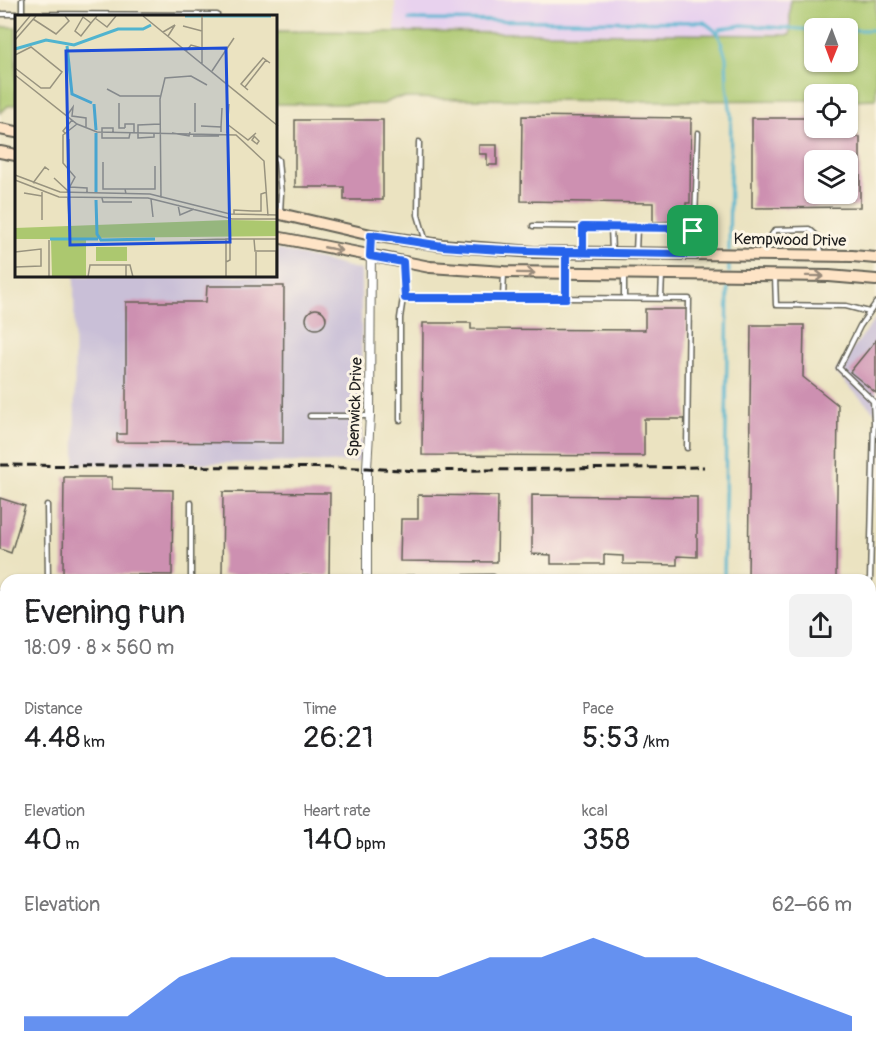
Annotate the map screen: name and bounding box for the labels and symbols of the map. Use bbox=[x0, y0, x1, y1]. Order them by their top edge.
inset map bbox=[15, 15, 278, 278]
north arrow bbox=[804, 18, 858, 72]
pin bbox=[667, 205, 718, 256]
street label: Kempwood Drive bbox=[734, 229, 847, 251]
one-way arrow bbox=[324, 243, 343, 255]
one-way arrow bbox=[516, 267, 536, 278]
one-way arrow bbox=[804, 270, 824, 281]
street label: Spenwick Drive bbox=[343, 357, 367, 457]

